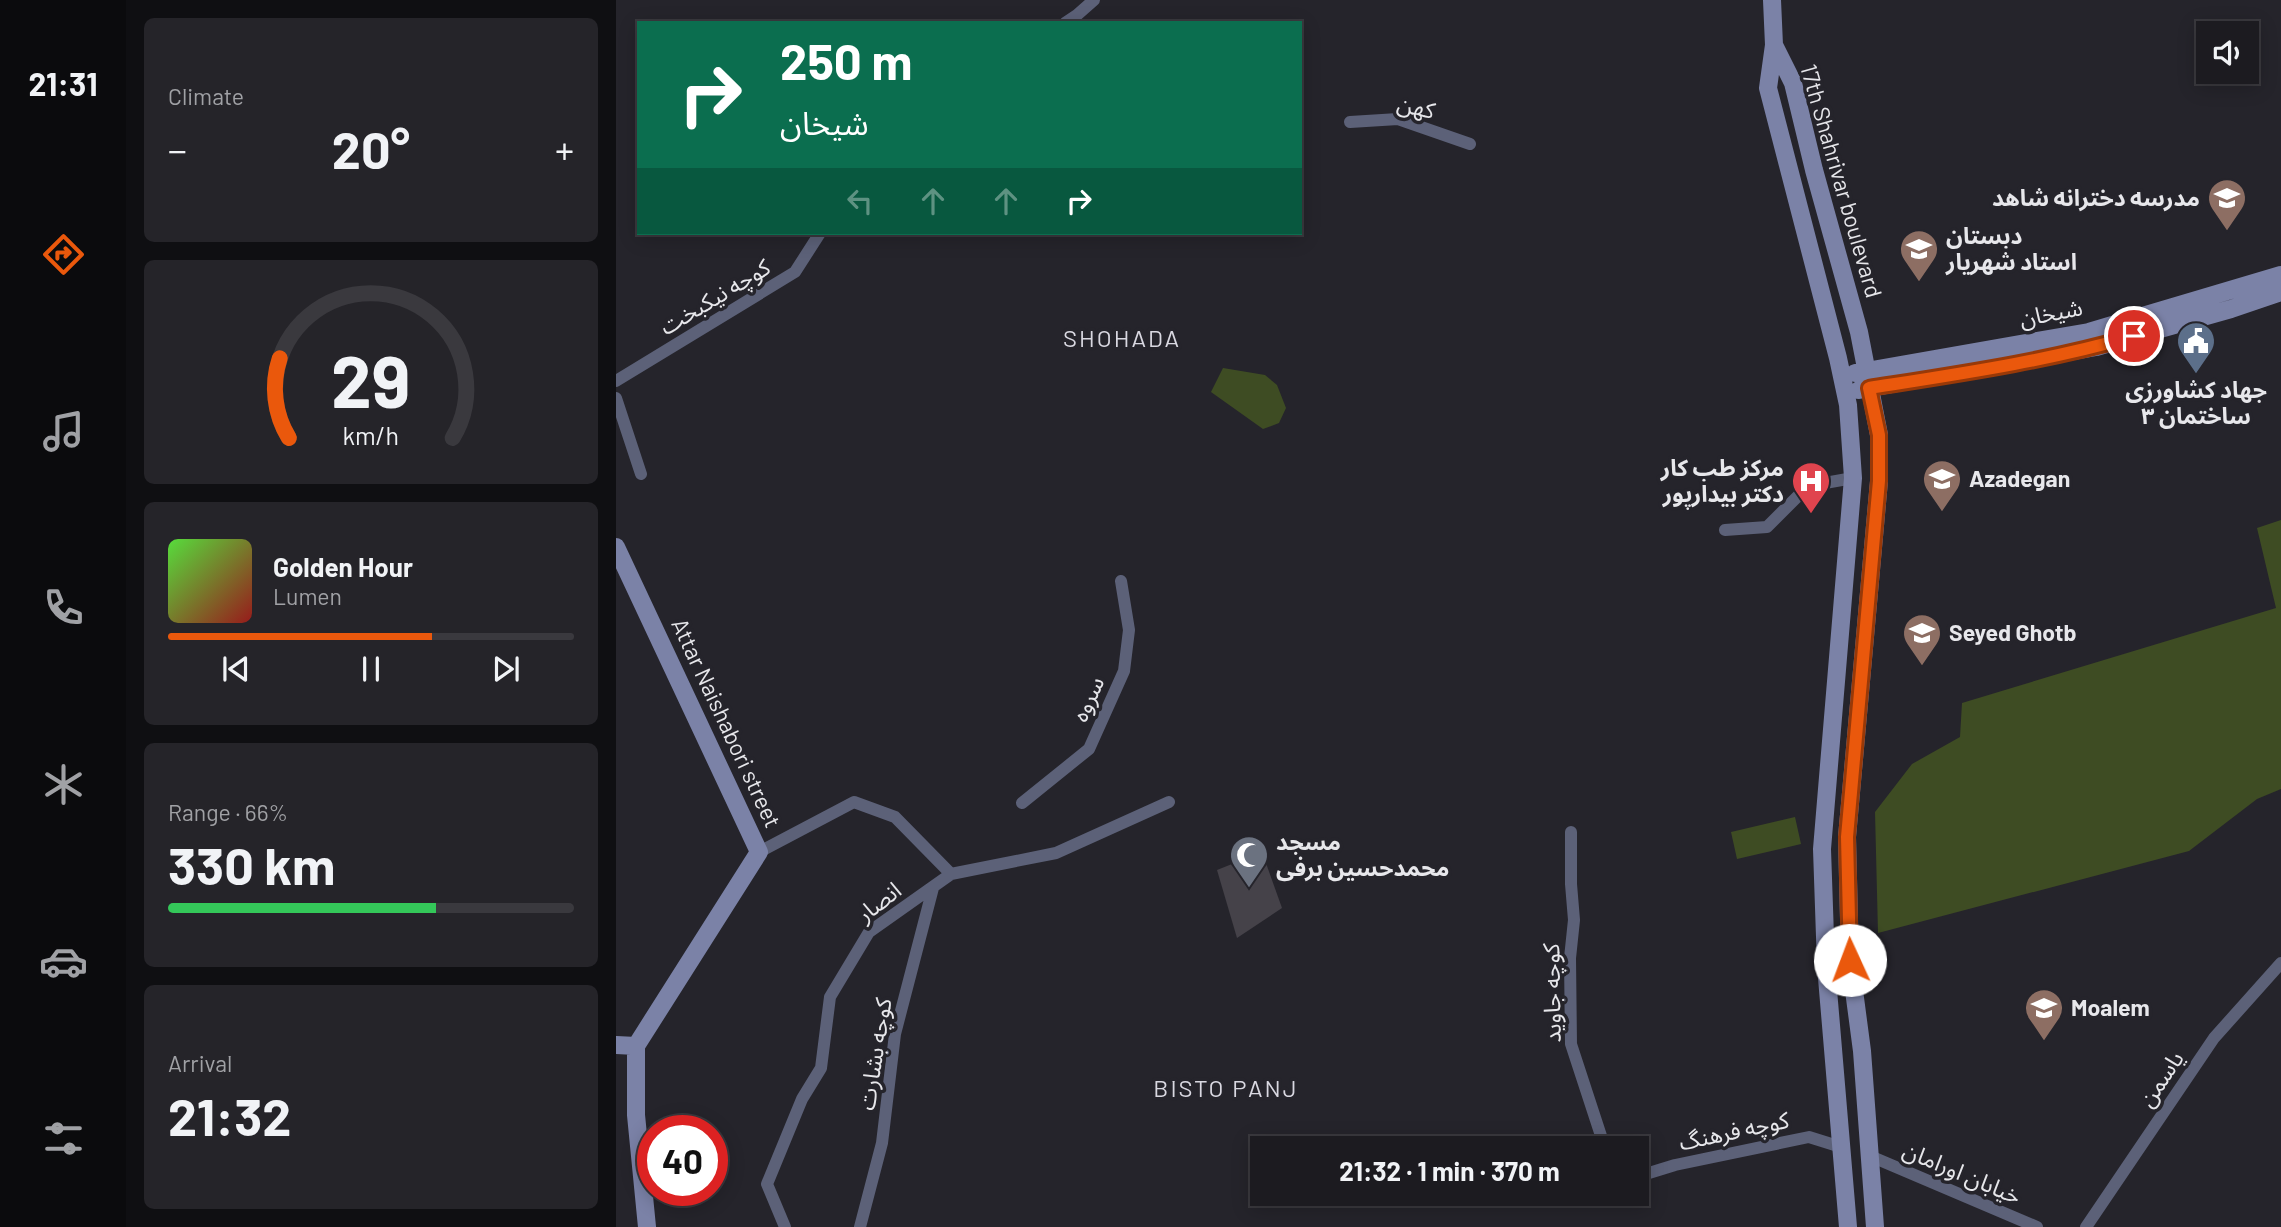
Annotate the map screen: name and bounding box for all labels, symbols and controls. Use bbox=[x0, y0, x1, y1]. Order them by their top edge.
map controls bbox=[2196, 21, 2259, 84]
button: sound bbox=[2196, 21, 2259, 84]
text: 250 m bbox=[780, 31, 913, 90]
icon: right bbox=[665, 49, 756, 140]
street label: 17th Shahrivar boulevard bbox=[1795, 61, 1889, 301]
text: 21:31 bbox=[28, 64, 98, 102]
text: Climate bbox=[168, 82, 244, 110]
street label: کهن bbox=[1395, 88, 1438, 124]
text: شیخان bbox=[780, 103, 869, 141]
text: 20° bbox=[332, 117, 410, 179]
text: − bbox=[168, 126, 187, 172]
text: + bbox=[555, 126, 574, 172]
school or university icon: مدرسه دخترانه شاهد bbox=[2206, 177, 2248, 232]
icon: left bbox=[841, 182, 879, 220]
icon: ahead bbox=[914, 182, 952, 220]
icon: ahead bbox=[987, 182, 1025, 220]
icon: right bbox=[1060, 182, 1098, 220]
place label: مدرسه دخترانه شاهد bbox=[1992, 183, 2200, 212]
place label: دبستان استاد شهریار bbox=[1945, 221, 2077, 276]
school or university icon: دبستان استاد شهریار bbox=[1898, 228, 1940, 283]
icon: directions bbox=[39, 230, 88, 279]
street label: کوچه نیکبخت bbox=[654, 252, 776, 342]
street label: شیخان bbox=[2017, 292, 2085, 332]
pin bbox=[2104, 306, 2164, 366]
icon: arrive bbox=[2115, 317, 2153, 355]
public building icon: جهاد کشاورزی ساختمان ۳ bbox=[2175, 320, 2217, 375]
district label: SHOHADA bbox=[1063, 323, 1181, 352]
text: 29 bbox=[331, 335, 411, 423]
place label: جهاد کشاورزی ساختمان ۳ bbox=[2125, 375, 2267, 429]
icon: music bbox=[39, 407, 88, 456]
text: km/h bbox=[343, 419, 399, 449]
place label: مرکز طب کار دکتر بیدارپور bbox=[1660, 453, 1784, 510]
school or university icon: Azadegan bbox=[1921, 458, 1963, 513]
hospital icon: مرکز طب کار دکتر بیدارپور bbox=[1790, 460, 1832, 515]
place label: Azadegan bbox=[1969, 464, 2070, 492]
text: Golden Hour bbox=[273, 551, 413, 582]
text: Lumen bbox=[273, 582, 342, 610]
icon: phone bbox=[39, 583, 88, 632]
school or university icon: Seyed Ghotb bbox=[1901, 612, 1943, 667]
street label: Attar Naishabori street bbox=[666, 613, 788, 832]
place label: Seyed Ghotb bbox=[1949, 618, 2076, 646]
icon: previous bbox=[217, 650, 255, 688]
icon: pause bbox=[352, 650, 390, 688]
icon: next bbox=[487, 650, 525, 688]
street label: سروه bbox=[1065, 672, 1110, 726]
icon: climate bbox=[39, 760, 88, 809]
text: Range · 66% bbox=[168, 798, 288, 826]
place label: مسجد محمدحسین برفی bbox=[1276, 827, 1449, 882]
text: 330 km bbox=[168, 833, 335, 895]
mosque icon: مسجد محمدحسین برفی bbox=[1228, 834, 1270, 889]
street label: انصار bbox=[850, 875, 907, 929]
position arrow bbox=[1813, 923, 1887, 997]
icon: car bbox=[39, 937, 88, 986]
street label: کوچه جاوید bbox=[1536, 943, 1568, 1043]
school or university icon: Moalem bbox=[2023, 987, 2065, 1042]
place label: Moalem bbox=[2071, 993, 2150, 1021]
street label: کوچه بشارت bbox=[851, 995, 899, 1112]
street label: یاسمن bbox=[2131, 1045, 2189, 1112]
text: Arrival bbox=[168, 1049, 232, 1077]
district label: BISTO PANJ bbox=[1153, 1073, 1299, 1102]
text: 21:32 bbox=[168, 1084, 291, 1146]
street label: کوچه فرهنگ bbox=[1676, 1105, 1792, 1157]
icon: filters bbox=[39, 1114, 88, 1163]
speed limit sign: 40 bbox=[637, 1115, 728, 1206]
street label: خیابان اورامان bbox=[1899, 1135, 2026, 1210]
text: 21:32 · 1 min · 370 m bbox=[1339, 1155, 1560, 1186]

